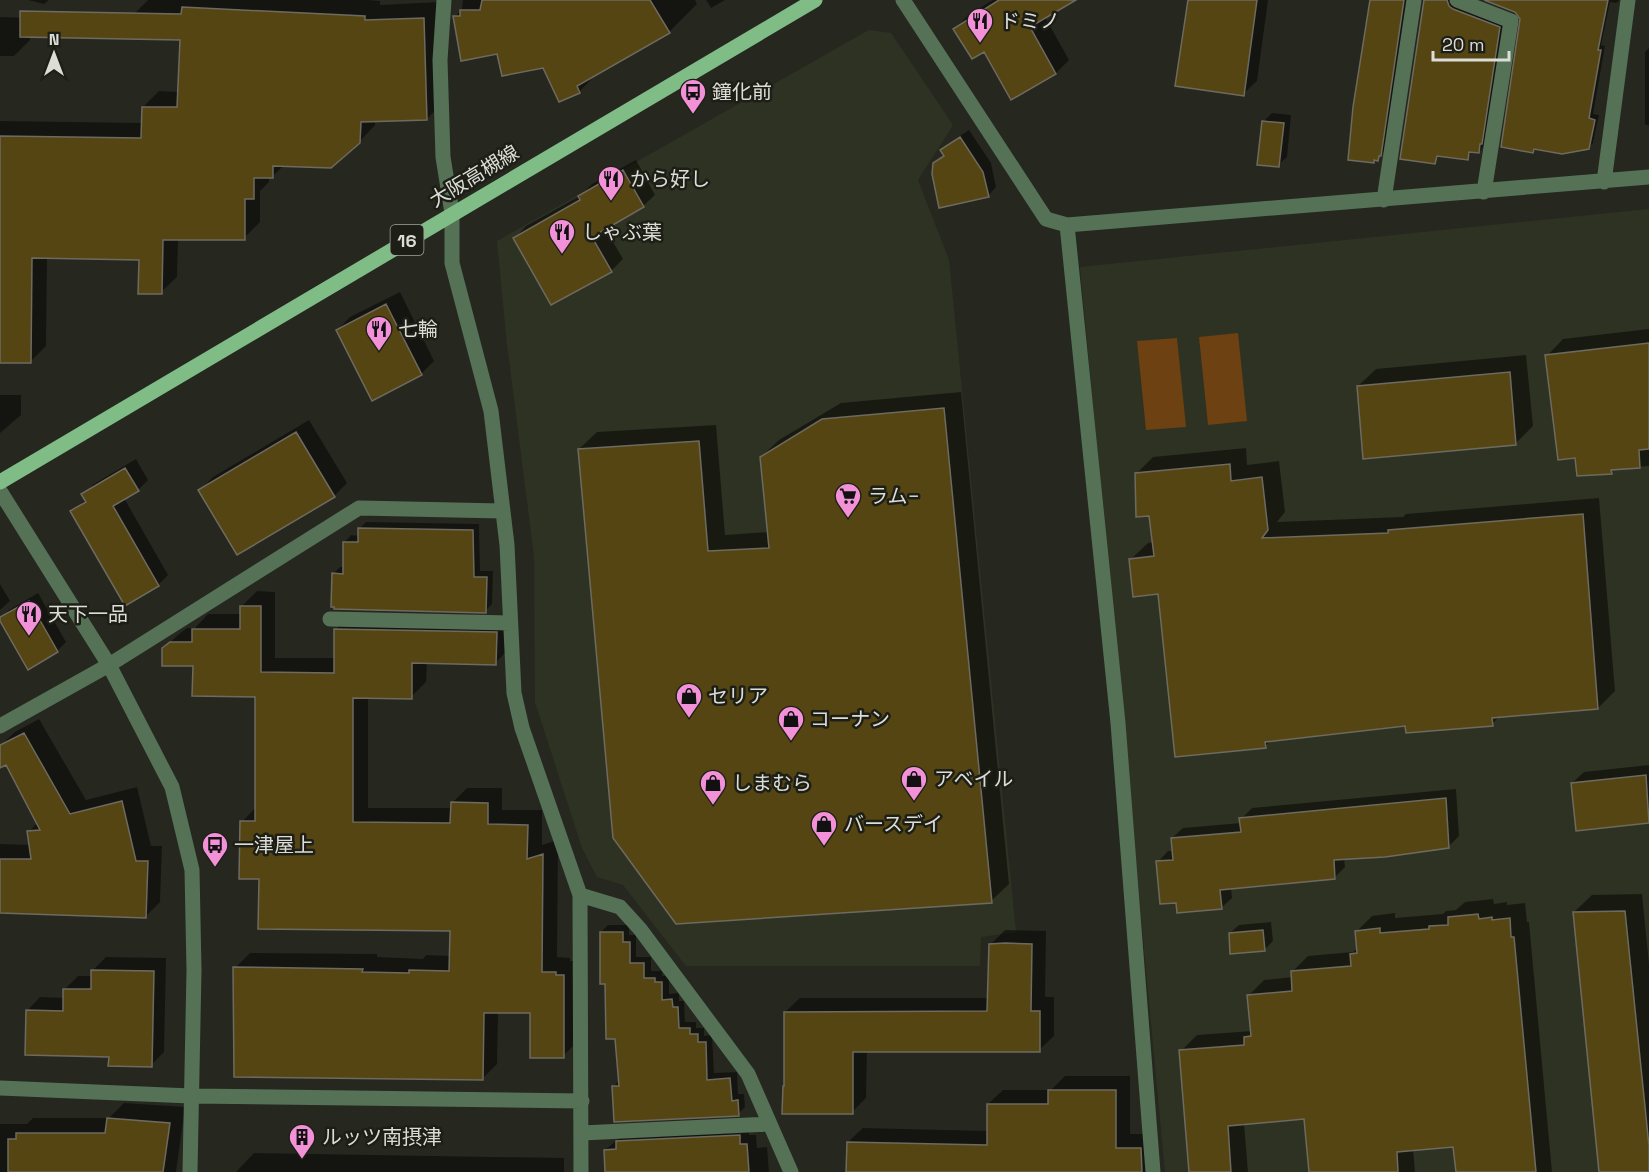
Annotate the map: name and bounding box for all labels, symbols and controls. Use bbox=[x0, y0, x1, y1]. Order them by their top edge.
restaurant icon: ドミノ bbox=[965, 6, 995, 44]
place label: ドミノ bbox=[1000, 8, 1060, 34]
north arrow bbox=[24, 24, 84, 84]
scale bar bbox=[1433, 24, 1510, 62]
text: N bbox=[49, 29, 59, 50]
text: 20 m bbox=[1442, 33, 1485, 56]
bus stop icon: 鐘化前 bbox=[678, 77, 708, 115]
place label: 鐘化前 bbox=[712, 79, 772, 105]
street label: 大阪高槻線 bbox=[424, 139, 524, 213]
restaurant icon: から好し bbox=[596, 164, 626, 202]
place label: から好し bbox=[630, 166, 710, 192]
restaurant icon: しゃぶ葉 bbox=[547, 217, 577, 255]
place label: しゃぶ葉 bbox=[582, 219, 662, 245]
road number: 16 bbox=[390, 225, 424, 255]
restaurant icon: 七輪 bbox=[364, 314, 394, 352]
place label: 七輪 bbox=[398, 316, 438, 342]
supermarket icon: ラム− bbox=[833, 481, 863, 519]
place label: ラム− bbox=[868, 483, 920, 509]
restaurant icon: 天下一品 bbox=[14, 599, 44, 637]
place label: 天下一品 bbox=[48, 601, 128, 627]
shop icon: セリア bbox=[674, 681, 704, 719]
place label: セリア bbox=[708, 683, 768, 709]
shop icon: コーナン bbox=[776, 704, 806, 742]
place label: コーナン bbox=[810, 706, 890, 732]
shop icon: アベイル bbox=[899, 764, 929, 802]
place label: アベイル bbox=[934, 766, 1014, 792]
shop icon: しまむら bbox=[698, 768, 728, 806]
place label: しまむら bbox=[732, 770, 812, 796]
shop icon: バースデイ bbox=[809, 809, 839, 847]
place label: バースデイ bbox=[844, 811, 943, 837]
bus stop icon: 一津屋上 bbox=[200, 830, 230, 868]
place label: 一津屋上 bbox=[234, 832, 314, 858]
building icon: ルッツ南摂津 bbox=[287, 1122, 317, 1160]
place label: ルッツ南摂津 bbox=[322, 1124, 442, 1150]

